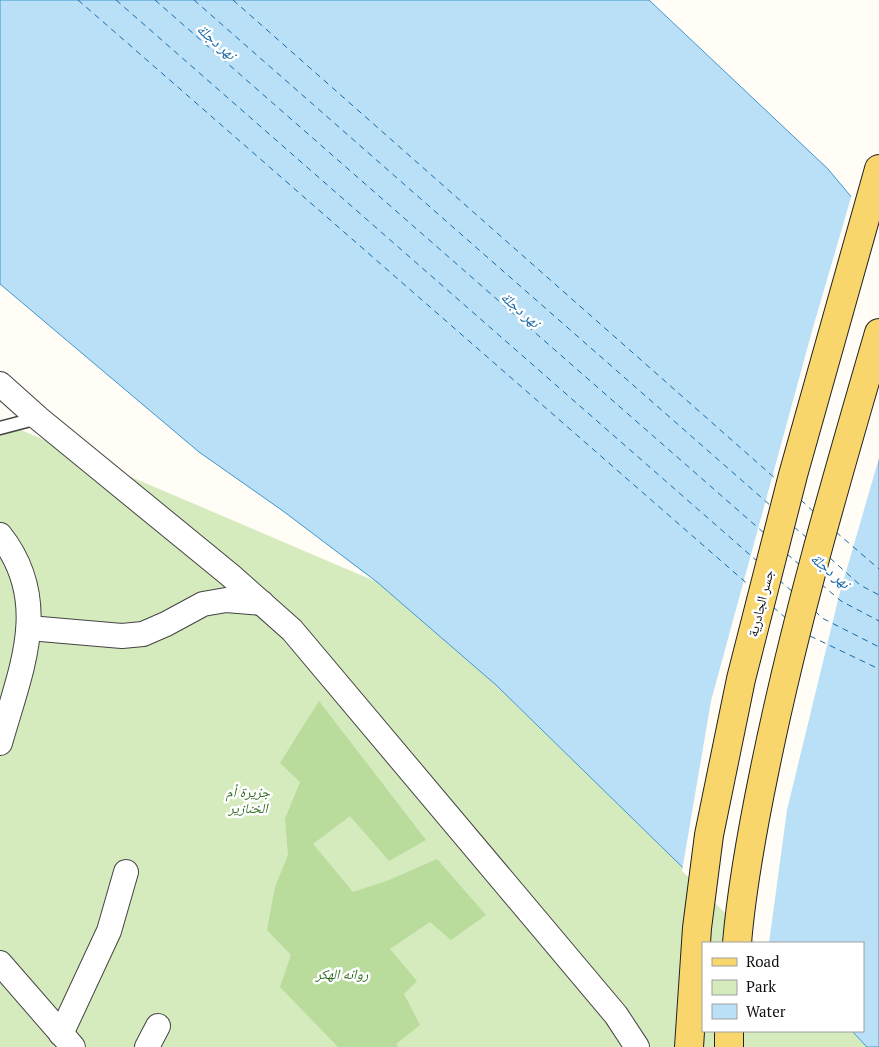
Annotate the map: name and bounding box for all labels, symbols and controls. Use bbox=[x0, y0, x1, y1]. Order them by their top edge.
water label: نهر دجلة bbox=[193, 18, 243, 65]
water label: نهر دجلة bbox=[497, 286, 547, 333]
water label: نهر دجلة bbox=[807, 548, 857, 594]
street label: جسر الجادرية bbox=[742, 567, 778, 639]
park label: جزيرة أم الخنازير bbox=[226, 782, 271, 817]
legend bbox=[702, 942, 864, 1032]
text: Road bbox=[746, 951, 779, 971]
park label: روانه الهكر bbox=[315, 964, 369, 983]
text: Park bbox=[746, 976, 776, 996]
text: Water bbox=[746, 1001, 786, 1021]

